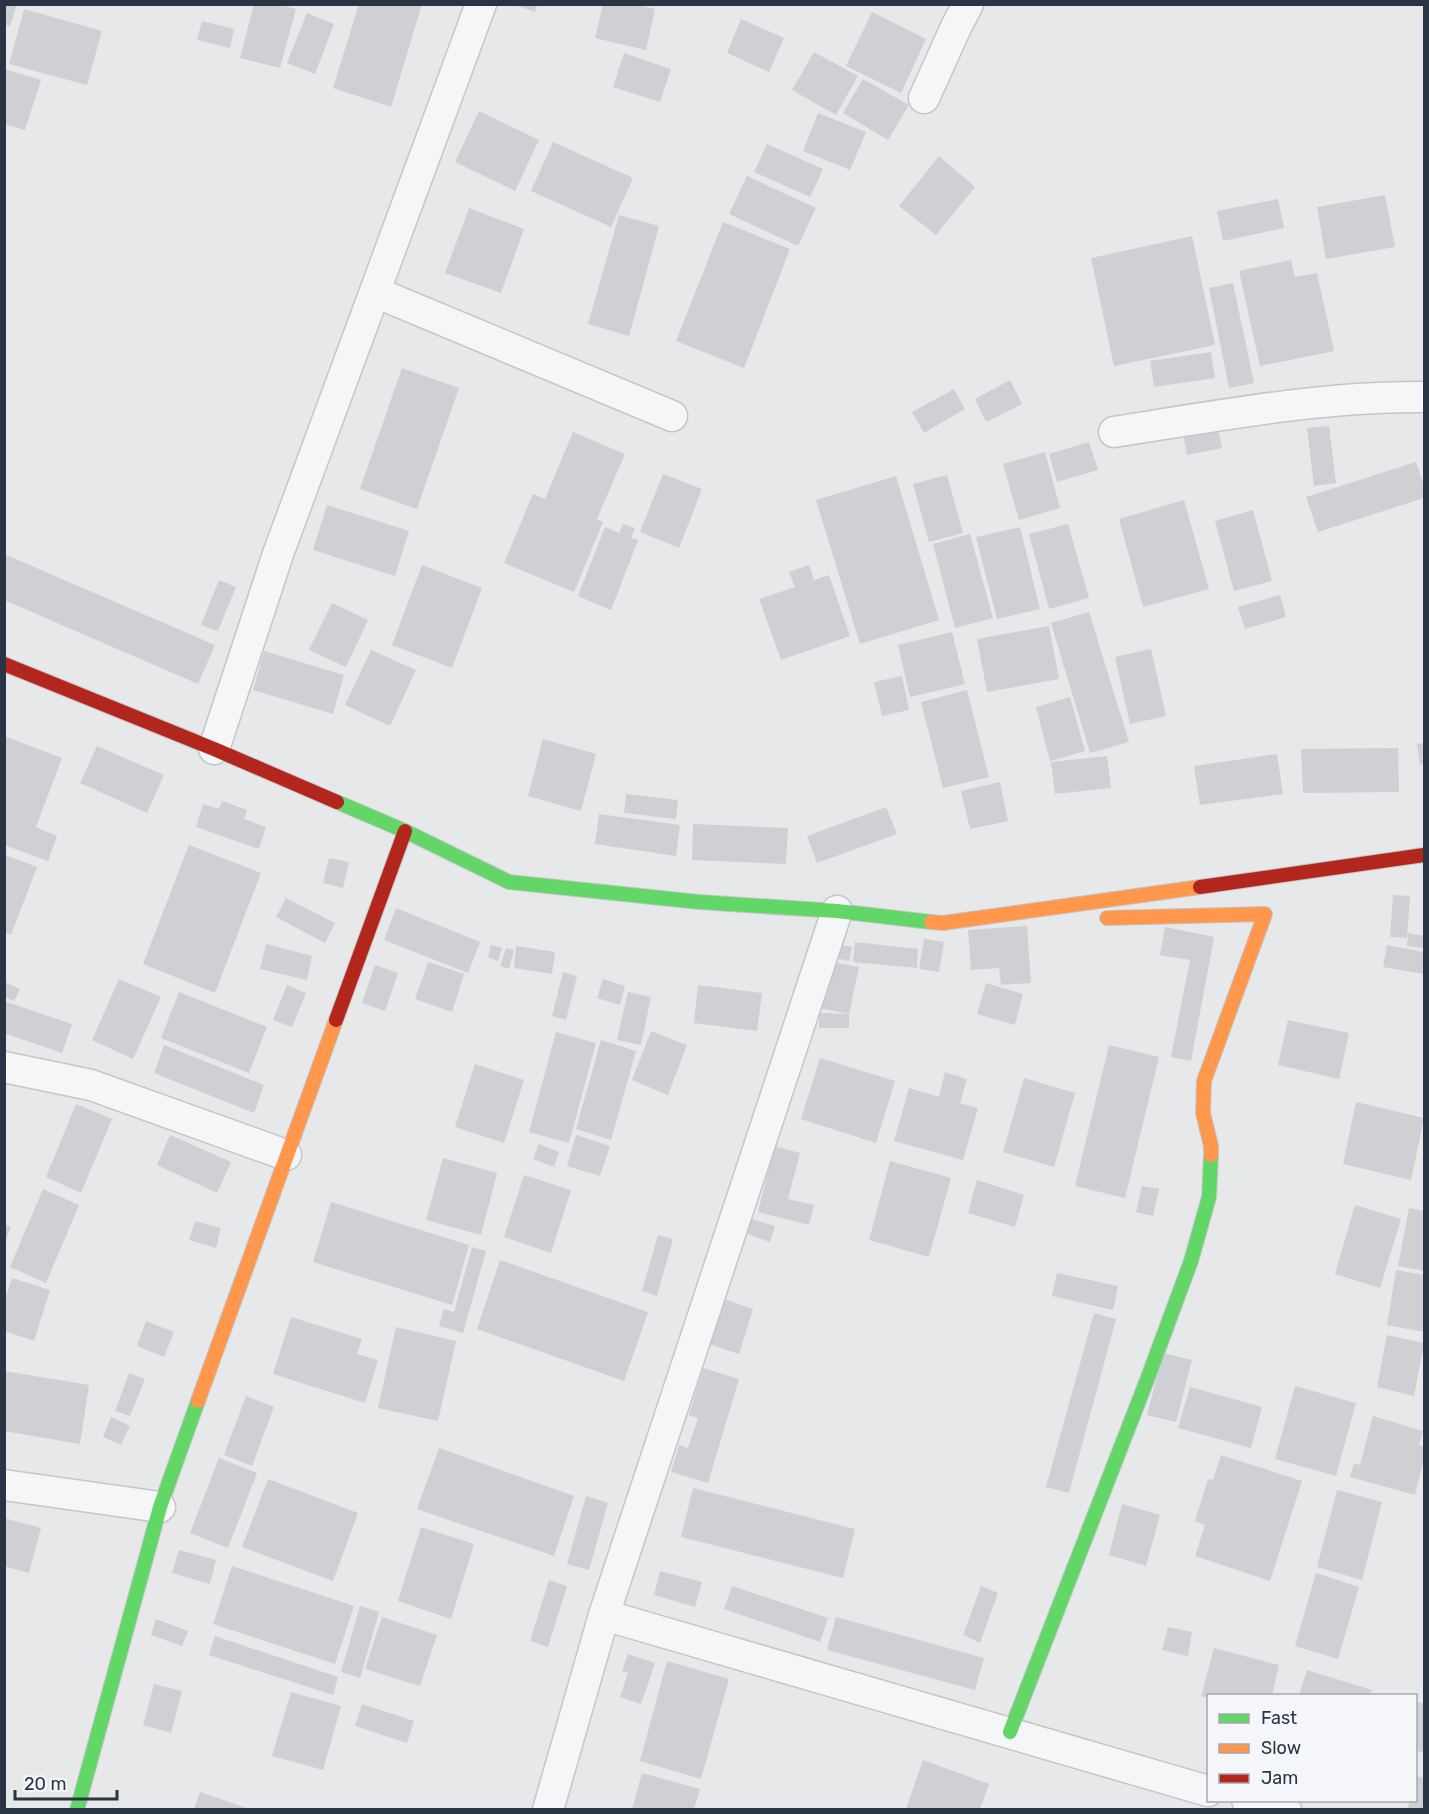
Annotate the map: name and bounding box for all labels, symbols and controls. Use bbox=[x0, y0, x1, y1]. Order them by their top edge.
legend bbox=[1207, 1694, 1417, 1802]
text: Fast bbox=[1261, 1707, 1297, 1729]
text: Slow bbox=[1261, 1737, 1301, 1759]
scale bar bbox=[15, 1763, 117, 1801]
text: Jam bbox=[1261, 1767, 1298, 1789]
text: 20 m bbox=[24, 1773, 66, 1795]

